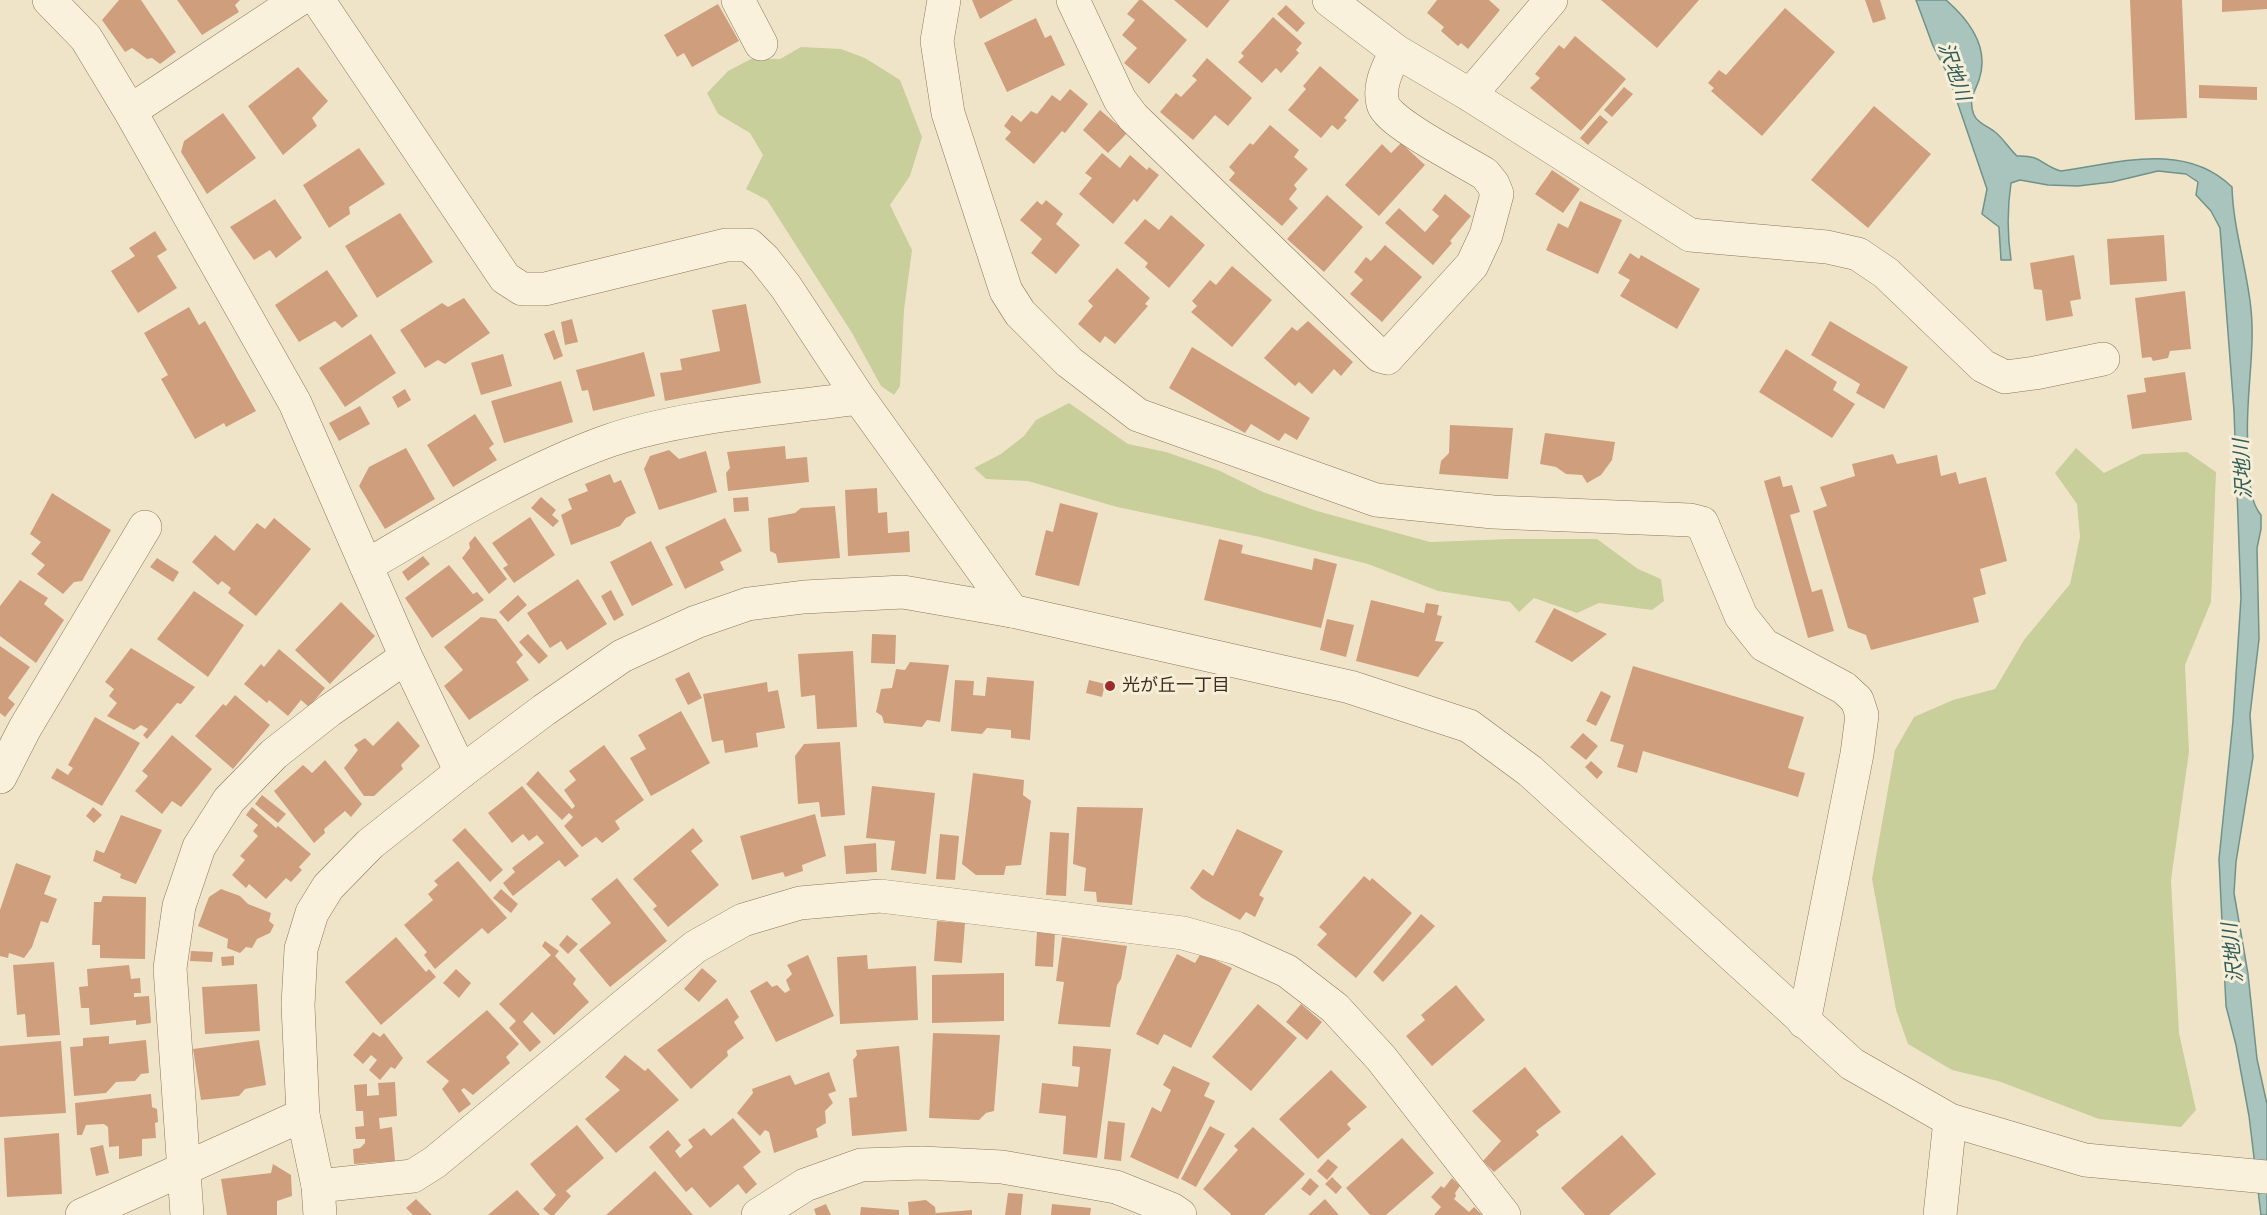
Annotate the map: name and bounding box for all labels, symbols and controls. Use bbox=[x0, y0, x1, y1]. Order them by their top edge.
water label: 沢地川 bbox=[1932, 40, 1974, 104]
water label: 沢地川 bbox=[2230, 438, 2258, 500]
place label: 光が丘一丁目 bbox=[1122, 675, 1230, 697]
marker: 光が丘一丁目 bbox=[1103, 679, 1117, 693]
water label: 沢地川 bbox=[2219, 922, 2249, 984]

